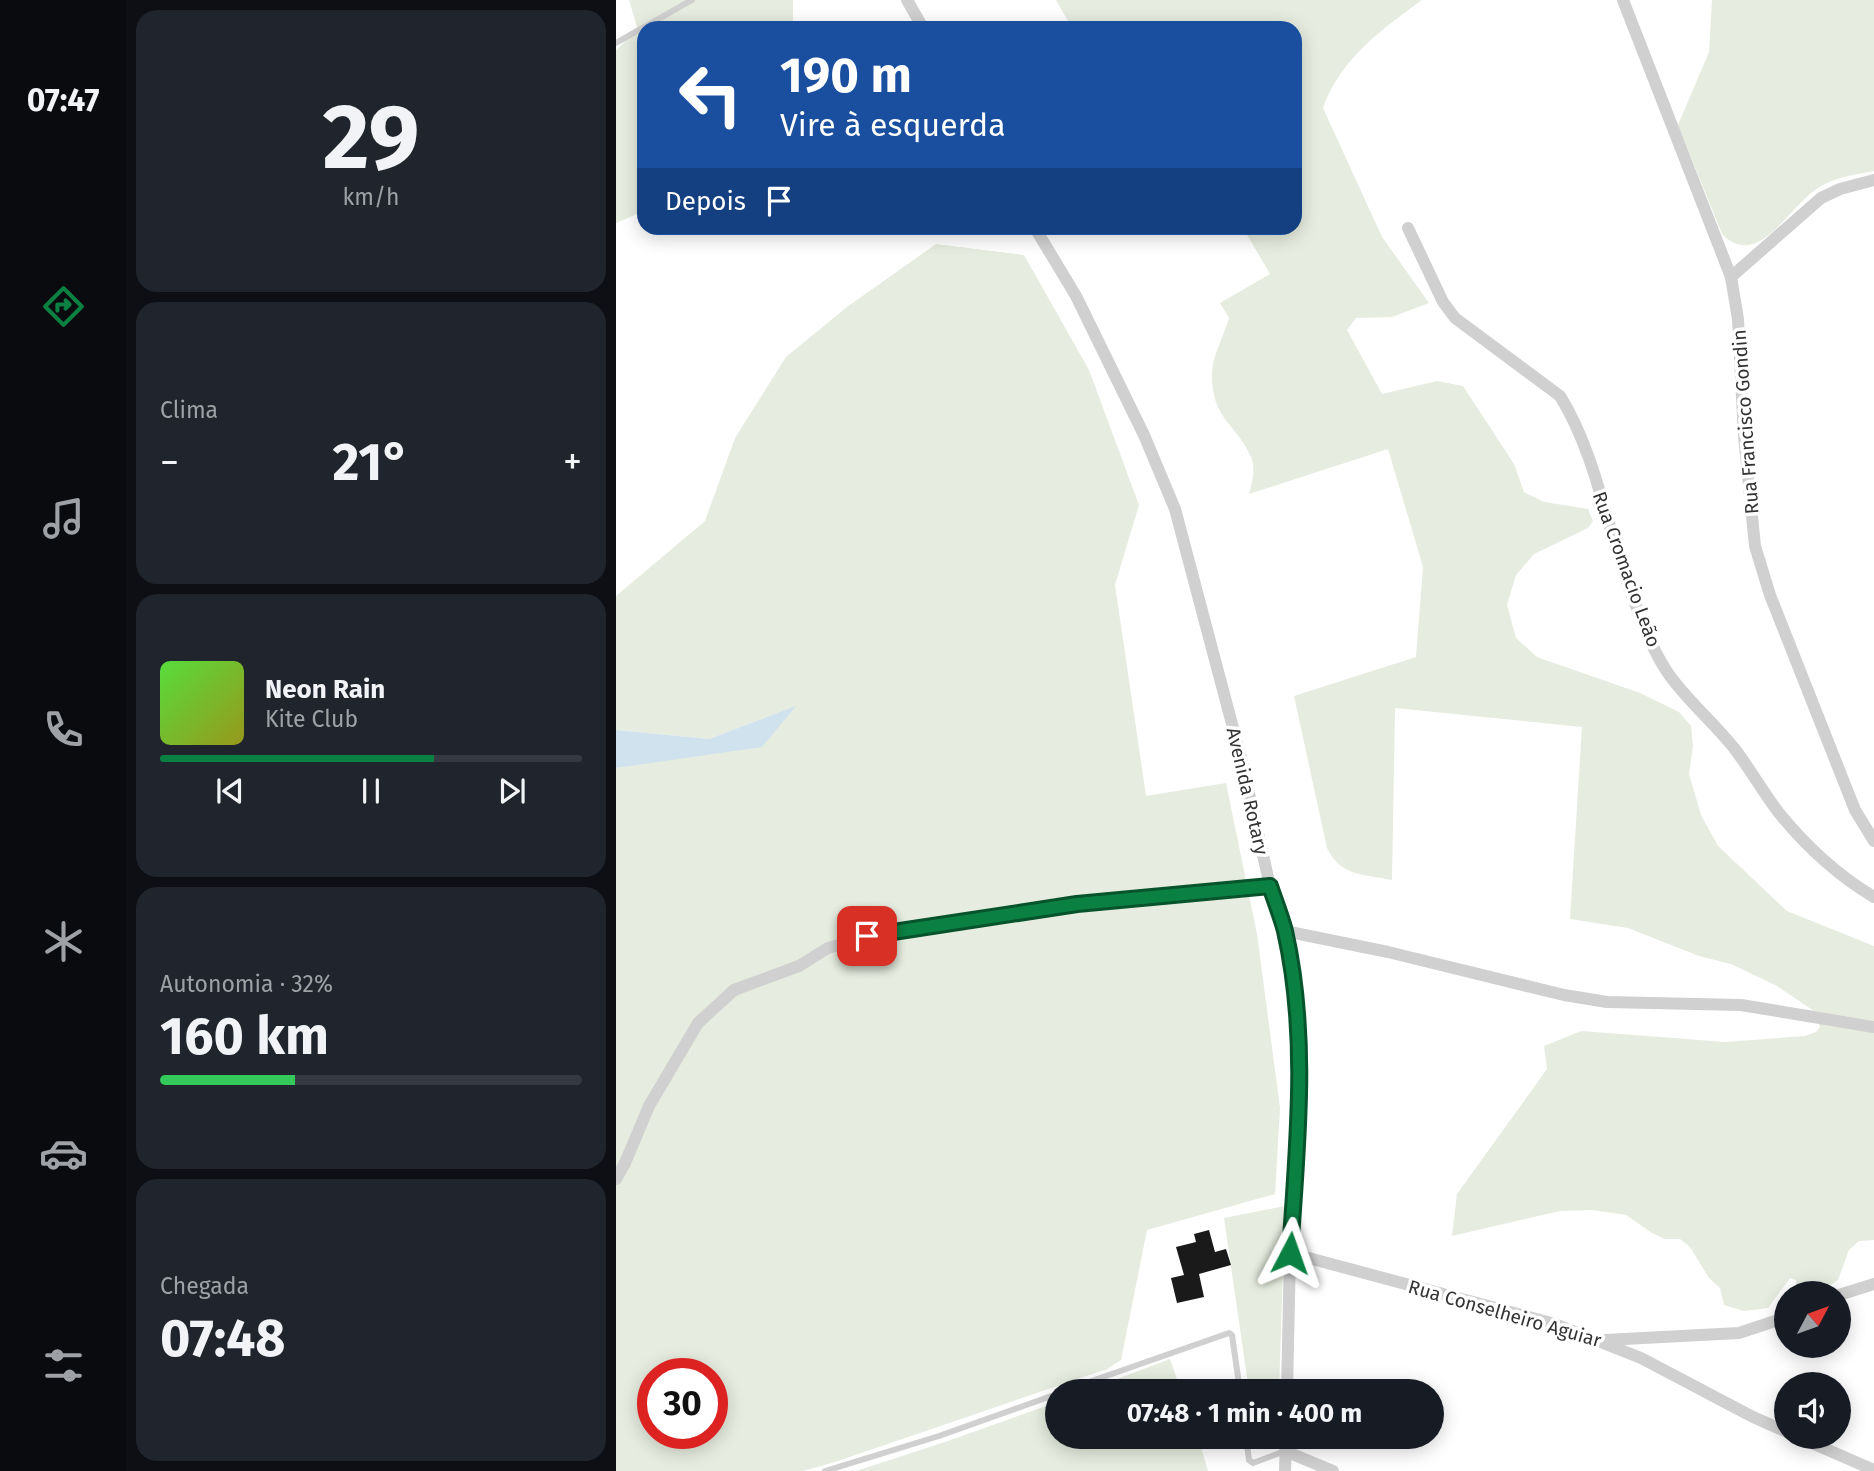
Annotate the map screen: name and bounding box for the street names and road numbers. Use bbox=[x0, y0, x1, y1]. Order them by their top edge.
street label: Rua Francisco Gondin bbox=[1728, 329, 1763, 515]
street label: Rua Cromacio Leão bbox=[1588, 488, 1665, 650]
street label: Avenida Rotary bbox=[1222, 725, 1273, 858]
street label: Rua Conselheiro Aguiar bbox=[1406, 1275, 1605, 1352]

